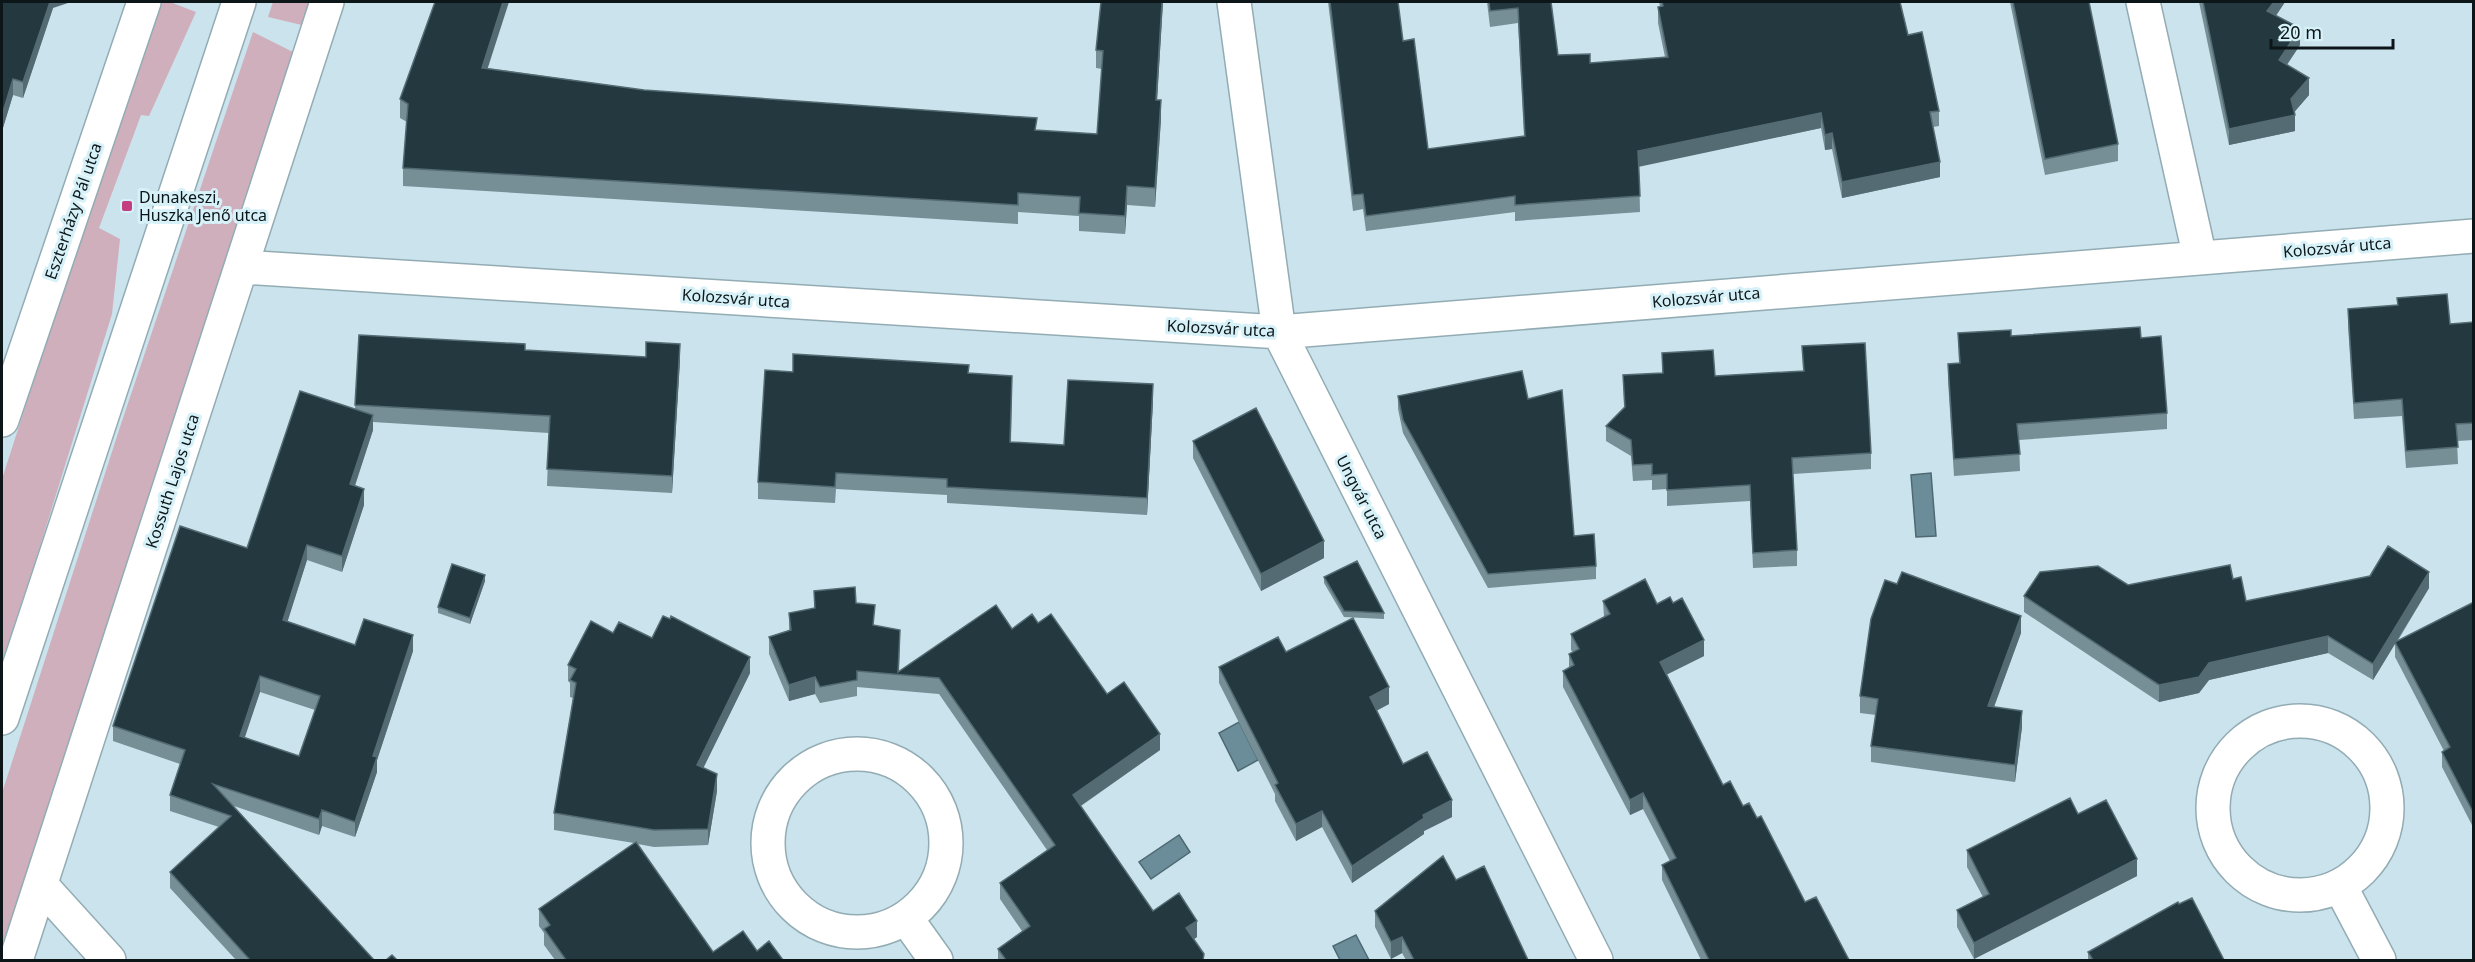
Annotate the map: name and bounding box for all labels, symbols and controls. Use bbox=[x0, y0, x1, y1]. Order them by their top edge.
scale bar bbox=[2271, 12, 2392, 50]
text: 20 m bbox=[2280, 20, 2322, 44]
street label: Eszterházy Pál utca bbox=[39, 140, 107, 282]
place label: Dunakeszi, Huszka Jenő utca bbox=[139, 186, 267, 226]
marker: Dunakeszi, Huszka Jenő utca bbox=[120, 199, 134, 213]
street label: Kolozsvár utca bbox=[2282, 231, 2392, 263]
street label: Kolozsvár utca bbox=[1651, 281, 1761, 313]
street label: Kolozsvár utca bbox=[681, 283, 791, 313]
street label: Kolozsvár utca bbox=[1166, 314, 1276, 342]
street label: Kossuth Lajos utca bbox=[140, 411, 204, 551]
street label: Ungvár utca bbox=[1331, 451, 1393, 543]

